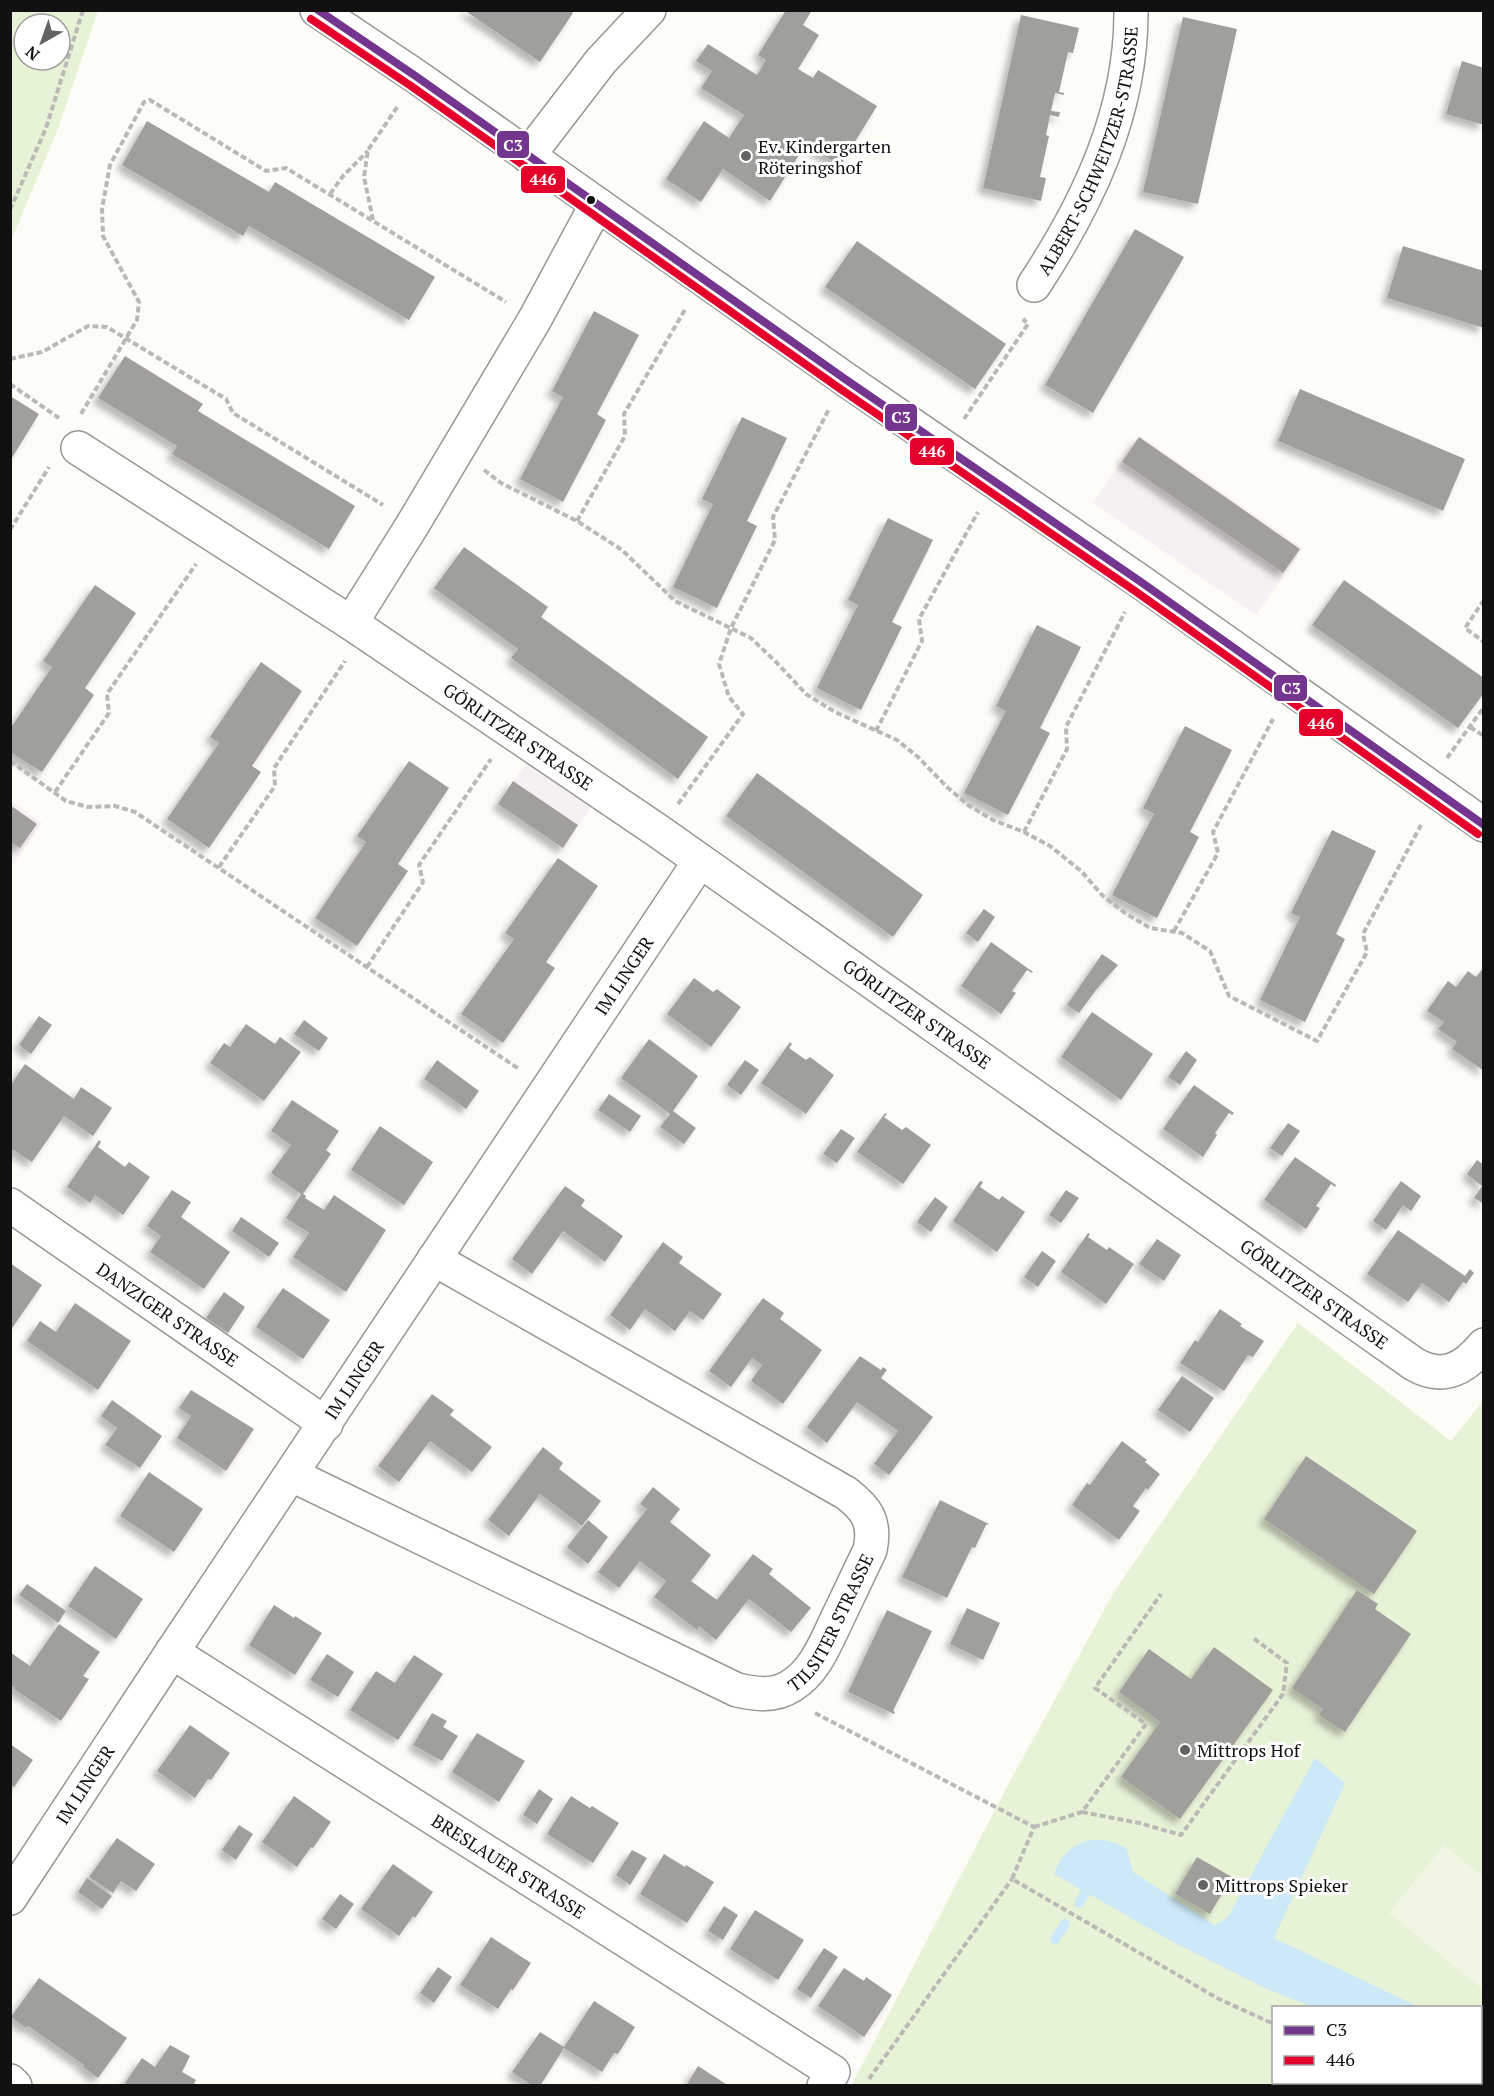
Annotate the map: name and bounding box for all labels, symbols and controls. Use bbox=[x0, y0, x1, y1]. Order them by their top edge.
north arrow bbox=[12, 12, 72, 72]
street label: ALBERT-SCHWEITZER-STRASSE bbox=[1032, 26, 1143, 279]
text: N bbox=[21, 41, 44, 66]
line badge: C3 bbox=[496, 130, 530, 159]
text: C3 bbox=[503, 134, 523, 156]
place label: Ev. Kindergarten Röteringshof bbox=[758, 134, 891, 179]
marker: Ev. Kindergarten Röteringshof bbox=[739, 149, 753, 163]
line badge: 446 bbox=[520, 165, 566, 194]
text: 446 bbox=[529, 168, 557, 190]
unlabelled marker bbox=[585, 194, 597, 206]
line badge: C3 bbox=[884, 403, 918, 432]
text: C3 bbox=[891, 406, 911, 428]
line badge: 446 bbox=[909, 437, 955, 466]
text: 446 bbox=[918, 440, 946, 462]
line badge: C3 bbox=[1273, 674, 1308, 702]
street label: GÖRLITZER STRASSE bbox=[439, 677, 598, 796]
text: C3 bbox=[1281, 677, 1301, 699]
line badge: 446 bbox=[1298, 708, 1344, 737]
text: 446 bbox=[1307, 712, 1335, 734]
street label: IM LINGER bbox=[589, 931, 659, 1020]
street label: GÖRLITZER STRASSE bbox=[838, 953, 996, 1074]
street label: GÖRLITZER STRASSE bbox=[1236, 1233, 1393, 1354]
street label: DANZIGER STRASSE bbox=[92, 1257, 244, 1372]
street label: IM LINGER bbox=[319, 1335, 389, 1424]
street label: TILSITER STRASSE bbox=[783, 1550, 879, 1697]
place label: Mittrops Hof bbox=[1197, 1738, 1302, 1762]
street label: IM LINGER bbox=[50, 1740, 120, 1829]
marker: Mittrops Hof bbox=[1178, 1743, 1192, 1757]
street label: BRESLAUER STRASSE bbox=[427, 1808, 590, 1924]
place label: Mittrops Spieker bbox=[1215, 1873, 1348, 1897]
marker: Mittrops Spieker bbox=[1196, 1878, 1210, 1892]
legend bbox=[1272, 2006, 1482, 2084]
text: C3 bbox=[1326, 2017, 1347, 2041]
text: 446 bbox=[1326, 2047, 1355, 2071]

